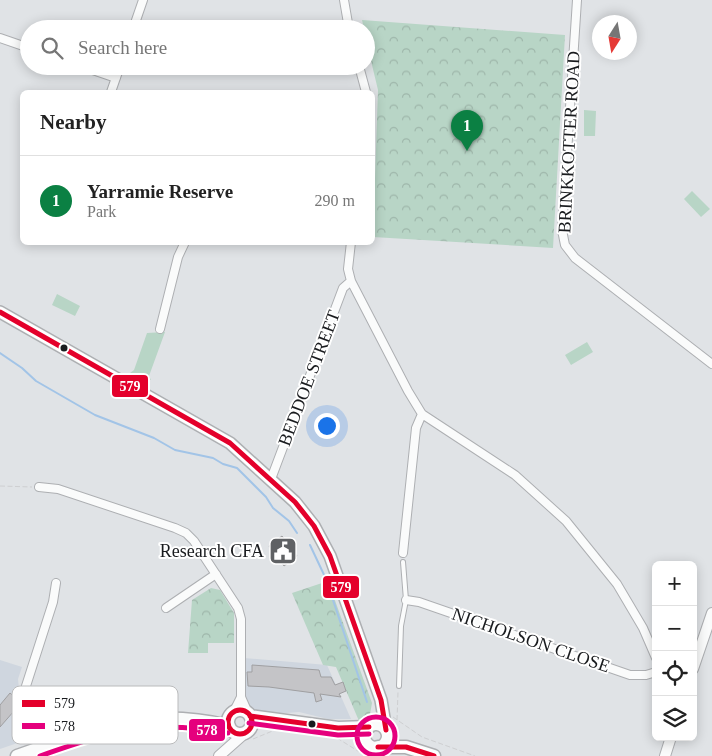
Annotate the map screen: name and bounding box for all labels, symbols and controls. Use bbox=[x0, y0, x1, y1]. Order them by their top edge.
north arrow bbox=[592, 15, 637, 60]
search box bbox=[20, 20, 375, 75]
icon: search bbox=[38, 34, 66, 62]
text: Search here bbox=[78, 37, 167, 58]
street label: BRINKKOTTER ROAD bbox=[554, 50, 584, 234]
text: Nearby bbox=[40, 110, 107, 134]
pin: 1 bbox=[451, 110, 483, 151]
text: Yarramie Reserve bbox=[87, 181, 233, 202]
text: 1 bbox=[52, 192, 60, 209]
text: 290 m bbox=[315, 192, 355, 209]
text: Park bbox=[87, 203, 116, 220]
street label: BEDDOE STREET bbox=[274, 307, 344, 449]
unlabelled marker bbox=[59, 343, 69, 353]
line badge: 579 bbox=[111, 374, 149, 398]
text: 579 bbox=[120, 379, 141, 394]
your location bbox=[314, 413, 340, 439]
public building icon: Research CFA bbox=[268, 536, 298, 566]
place label: Research CFA bbox=[160, 541, 264, 561]
map controls bbox=[652, 561, 697, 741]
button: + bbox=[652, 561, 697, 606]
line badge: 579 bbox=[322, 575, 360, 599]
text: 579 bbox=[331, 580, 352, 595]
street label: NICHOLSON CLOSE bbox=[449, 604, 613, 676]
button: − bbox=[652, 606, 697, 651]
button: locate bbox=[652, 651, 697, 696]
legend bbox=[12, 686, 178, 744]
text: 579 bbox=[54, 696, 75, 711]
button: layers bbox=[652, 696, 697, 741]
line badge: 578 bbox=[188, 718, 226, 742]
text: 578 bbox=[54, 719, 75, 734]
unlabelled marker bbox=[307, 719, 317, 729]
text: 578 bbox=[197, 723, 218, 738]

